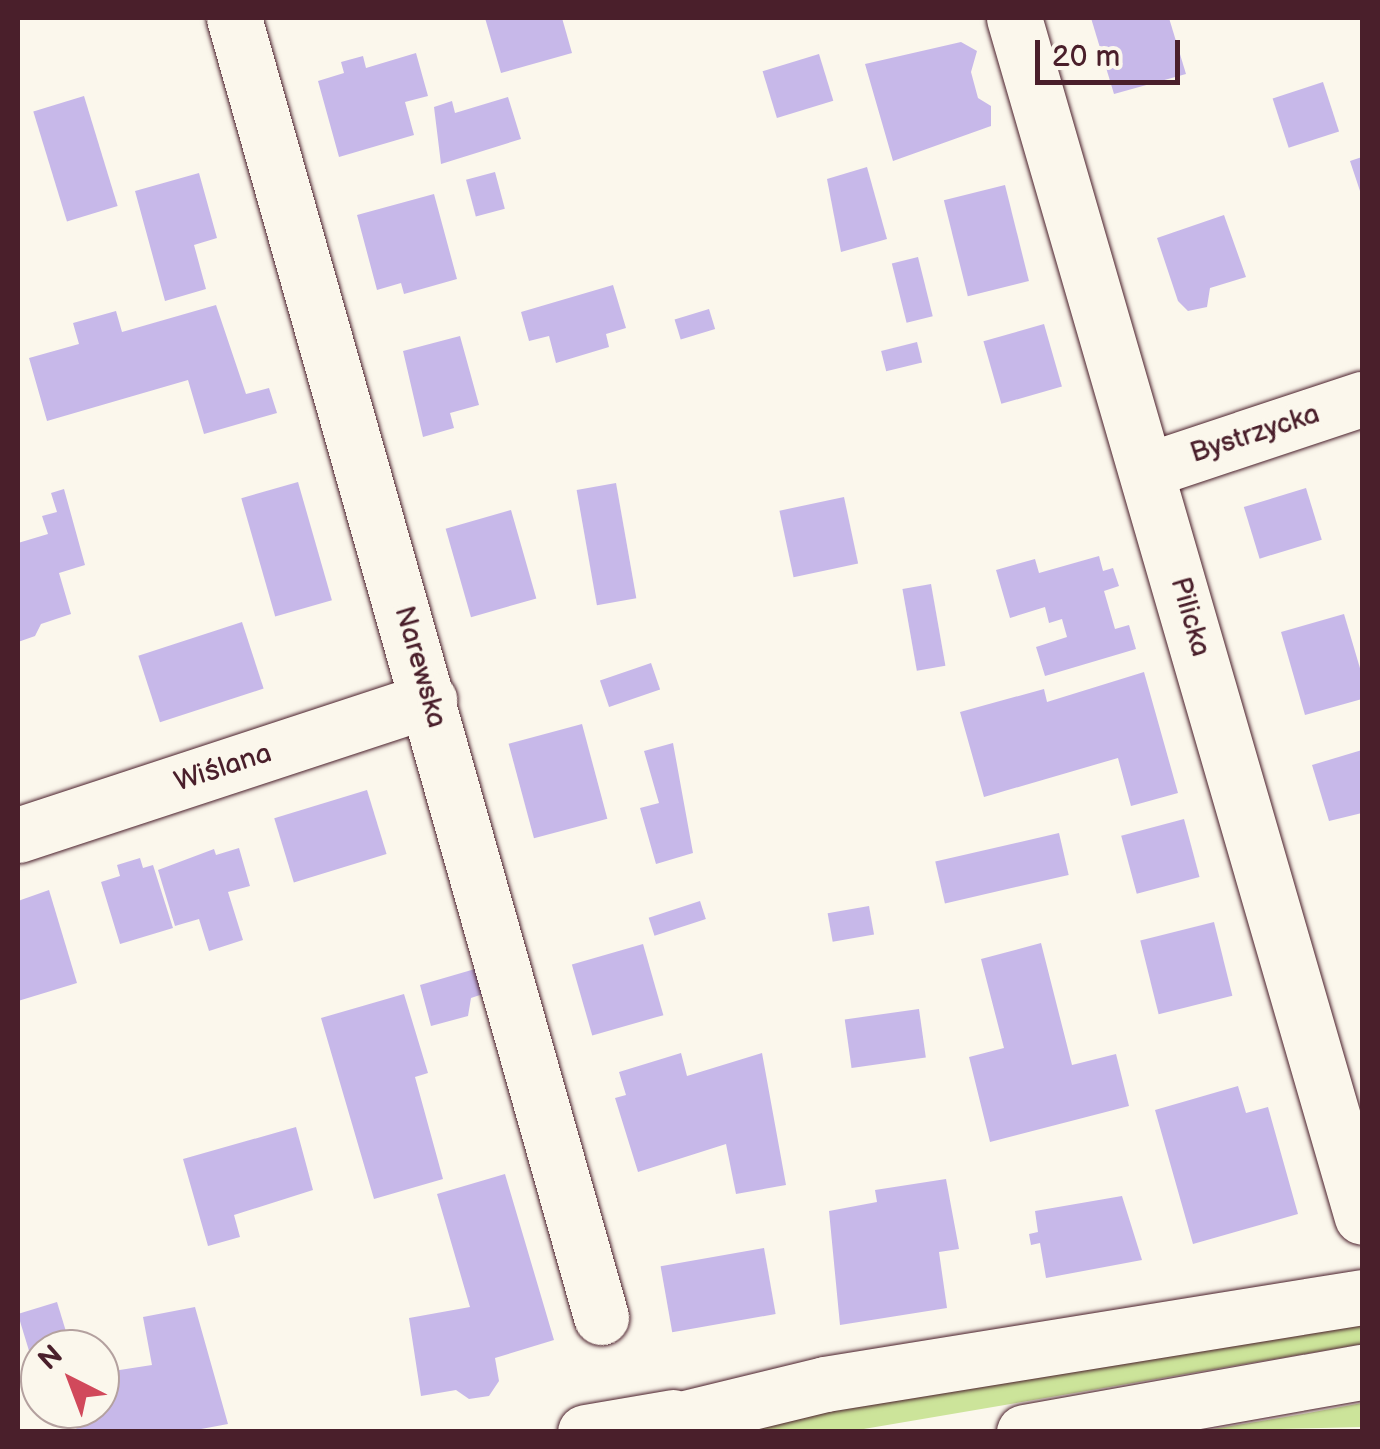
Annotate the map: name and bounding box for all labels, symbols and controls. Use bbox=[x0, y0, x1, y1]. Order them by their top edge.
scale bar bbox=[1040, 20, 1185, 82]
text: 20 m bbox=[1052, 39, 1120, 75]
street label: Bystrzycka bbox=[1186, 397, 1324, 471]
street label: Pilicka bbox=[1163, 573, 1217, 661]
street label: Narewska bbox=[387, 602, 453, 732]
street label: Wiślana bbox=[170, 737, 276, 799]
north arrow bbox=[20, 1329, 120, 1429]
text: N bbox=[32, 1339, 70, 1377]

